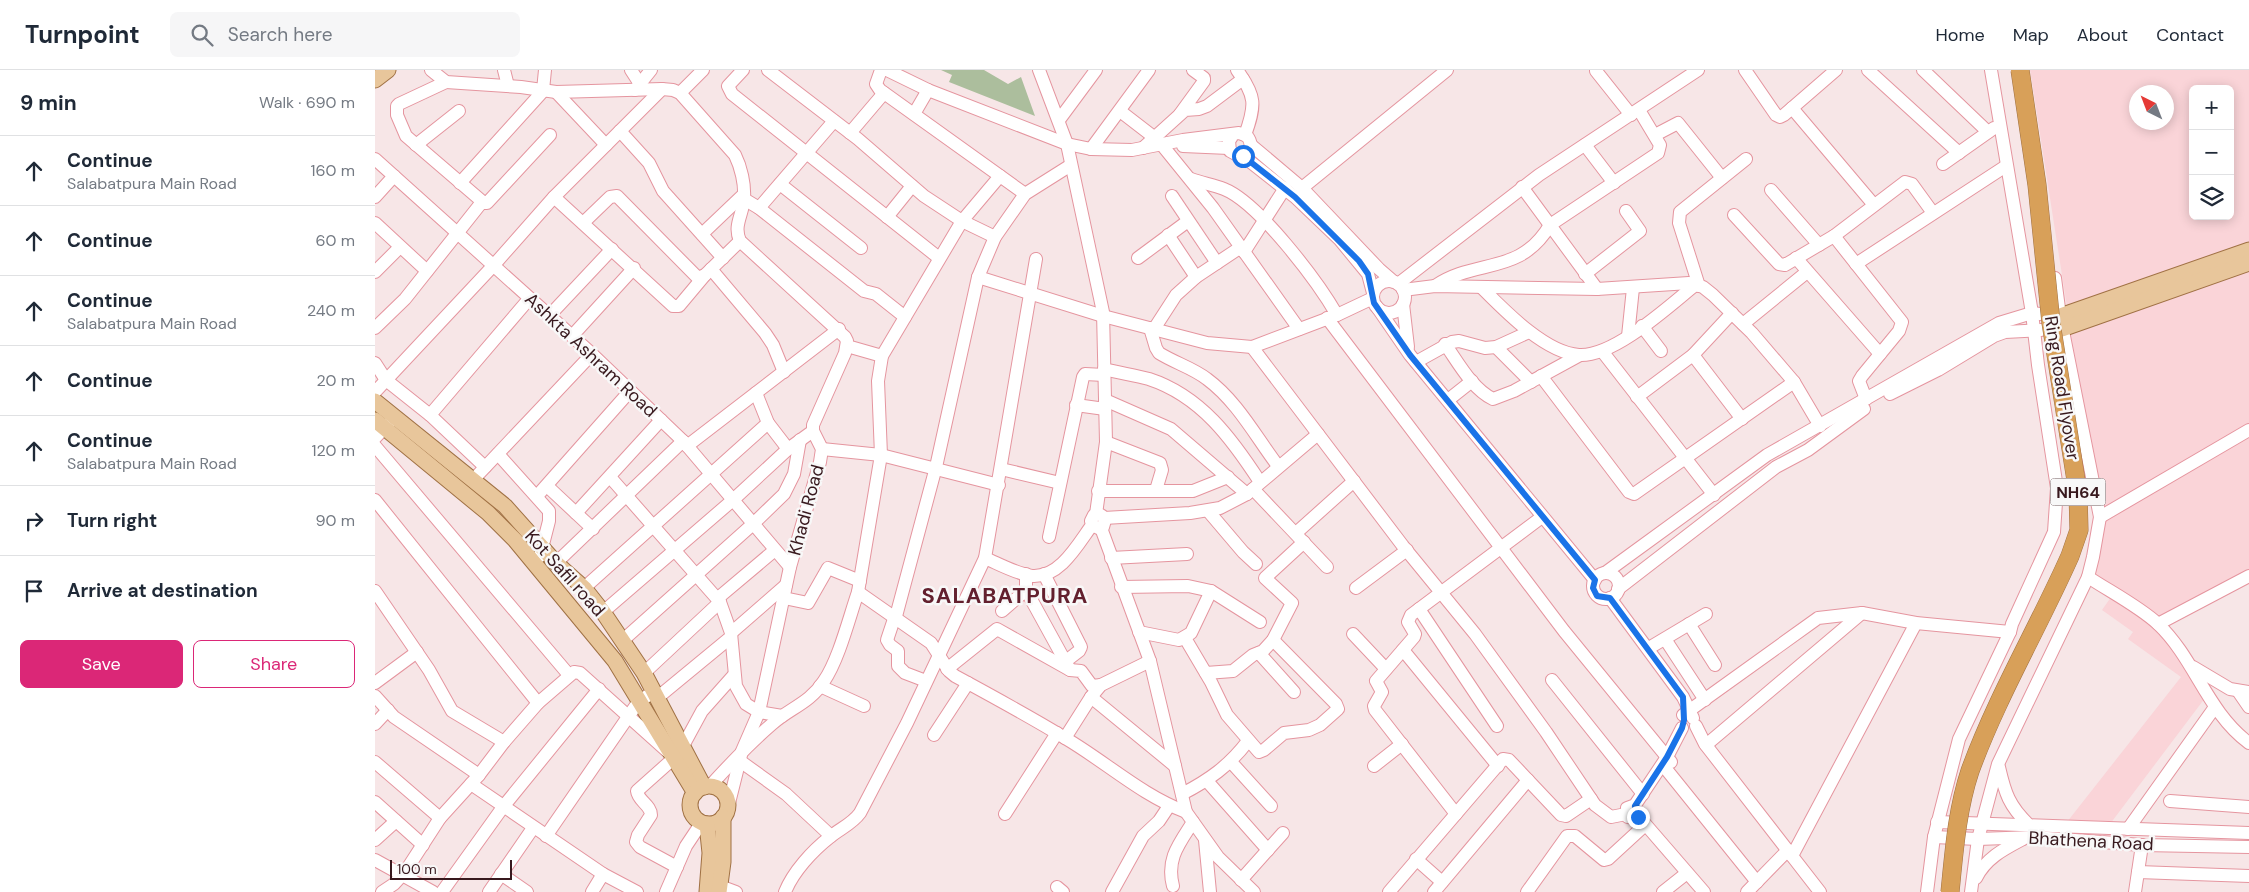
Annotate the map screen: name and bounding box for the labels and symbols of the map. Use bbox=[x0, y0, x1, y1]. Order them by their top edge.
north arrow bbox=[2129, 85, 2174, 130]
route start bbox=[1232, 145, 1255, 168]
street label: Ashkta Ashram Road bbox=[520, 287, 662, 423]
street label: Ring Road Flyover bbox=[2039, 314, 2085, 462]
street label: Khadi Road bbox=[782, 462, 830, 558]
road number: NH64 bbox=[2051, 478, 2105, 506]
street label: Kot Safil road bbox=[520, 524, 610, 622]
district label: SALABATPURA bbox=[922, 581, 1088, 610]
route end bbox=[1627, 806, 1650, 829]
street label: Bhathena Road bbox=[2028, 826, 2154, 856]
scale bar bbox=[390, 857, 513, 880]

